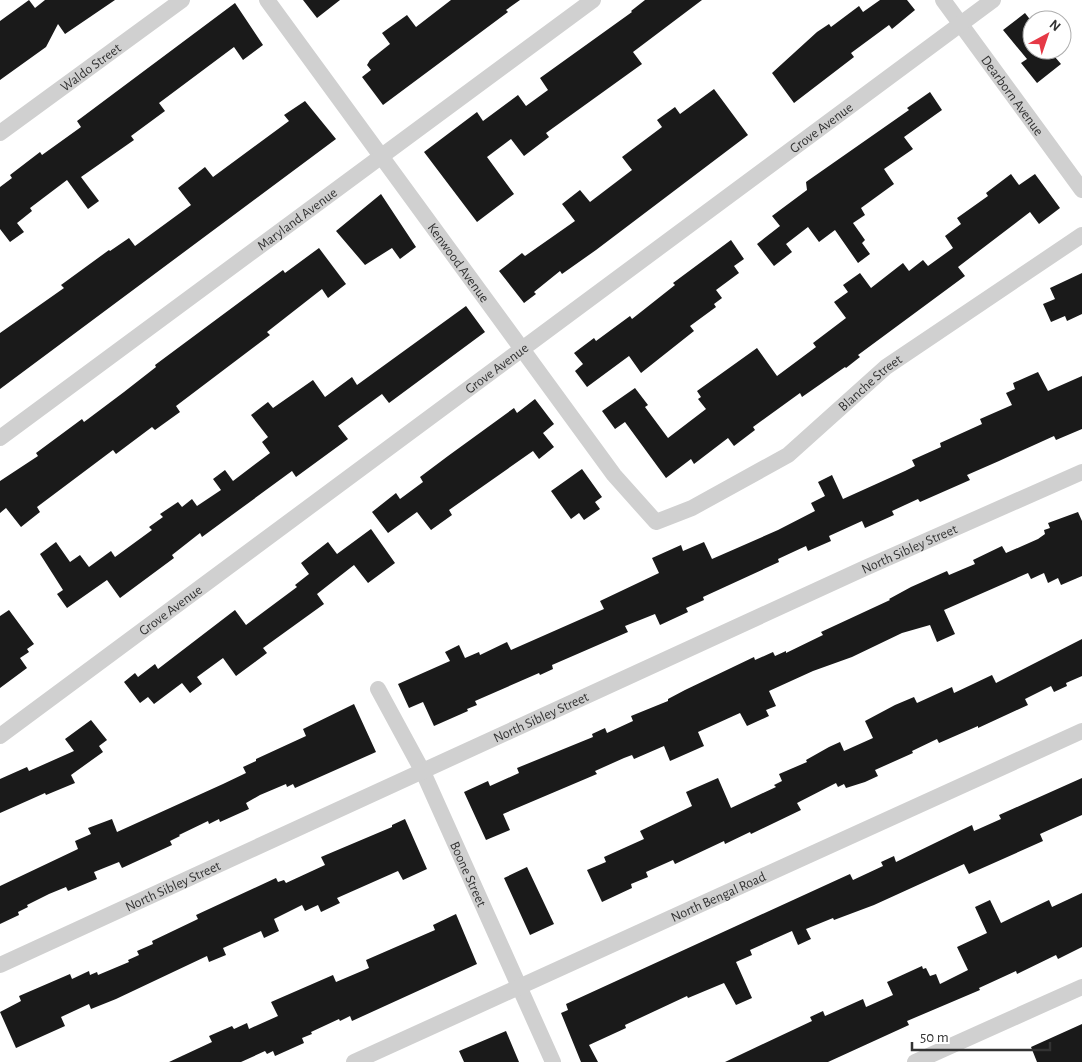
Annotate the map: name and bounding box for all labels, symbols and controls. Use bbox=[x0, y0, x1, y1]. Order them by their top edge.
north arrow bbox=[1022, 10, 1072, 60]
text: N bbox=[1046, 17, 1063, 34]
street label: Waldo Street bbox=[58, 41, 124, 94]
street label: Dearborn Avenue bbox=[978, 53, 1046, 138]
street label: Grove Avenue bbox=[787, 100, 856, 156]
street label: Maryland Avenue bbox=[255, 186, 340, 254]
street label: Kenwood Avenue bbox=[424, 221, 491, 305]
street label: Grove Avenue bbox=[463, 341, 531, 397]
street label: Blanche Street bbox=[836, 352, 905, 414]
street label: North Sibley Street bbox=[860, 522, 960, 577]
street label: Grove Avenue bbox=[137, 583, 205, 638]
street label: North Sibley Street bbox=[491, 690, 591, 746]
street label: Boone Street bbox=[447, 839, 489, 910]
street label: North Sibley Street bbox=[123, 859, 223, 915]
street label: North Bengal Road bbox=[669, 870, 768, 925]
scale bar bbox=[912, 1020, 1050, 1052]
text: 50 m bbox=[920, 1030, 949, 1045]

